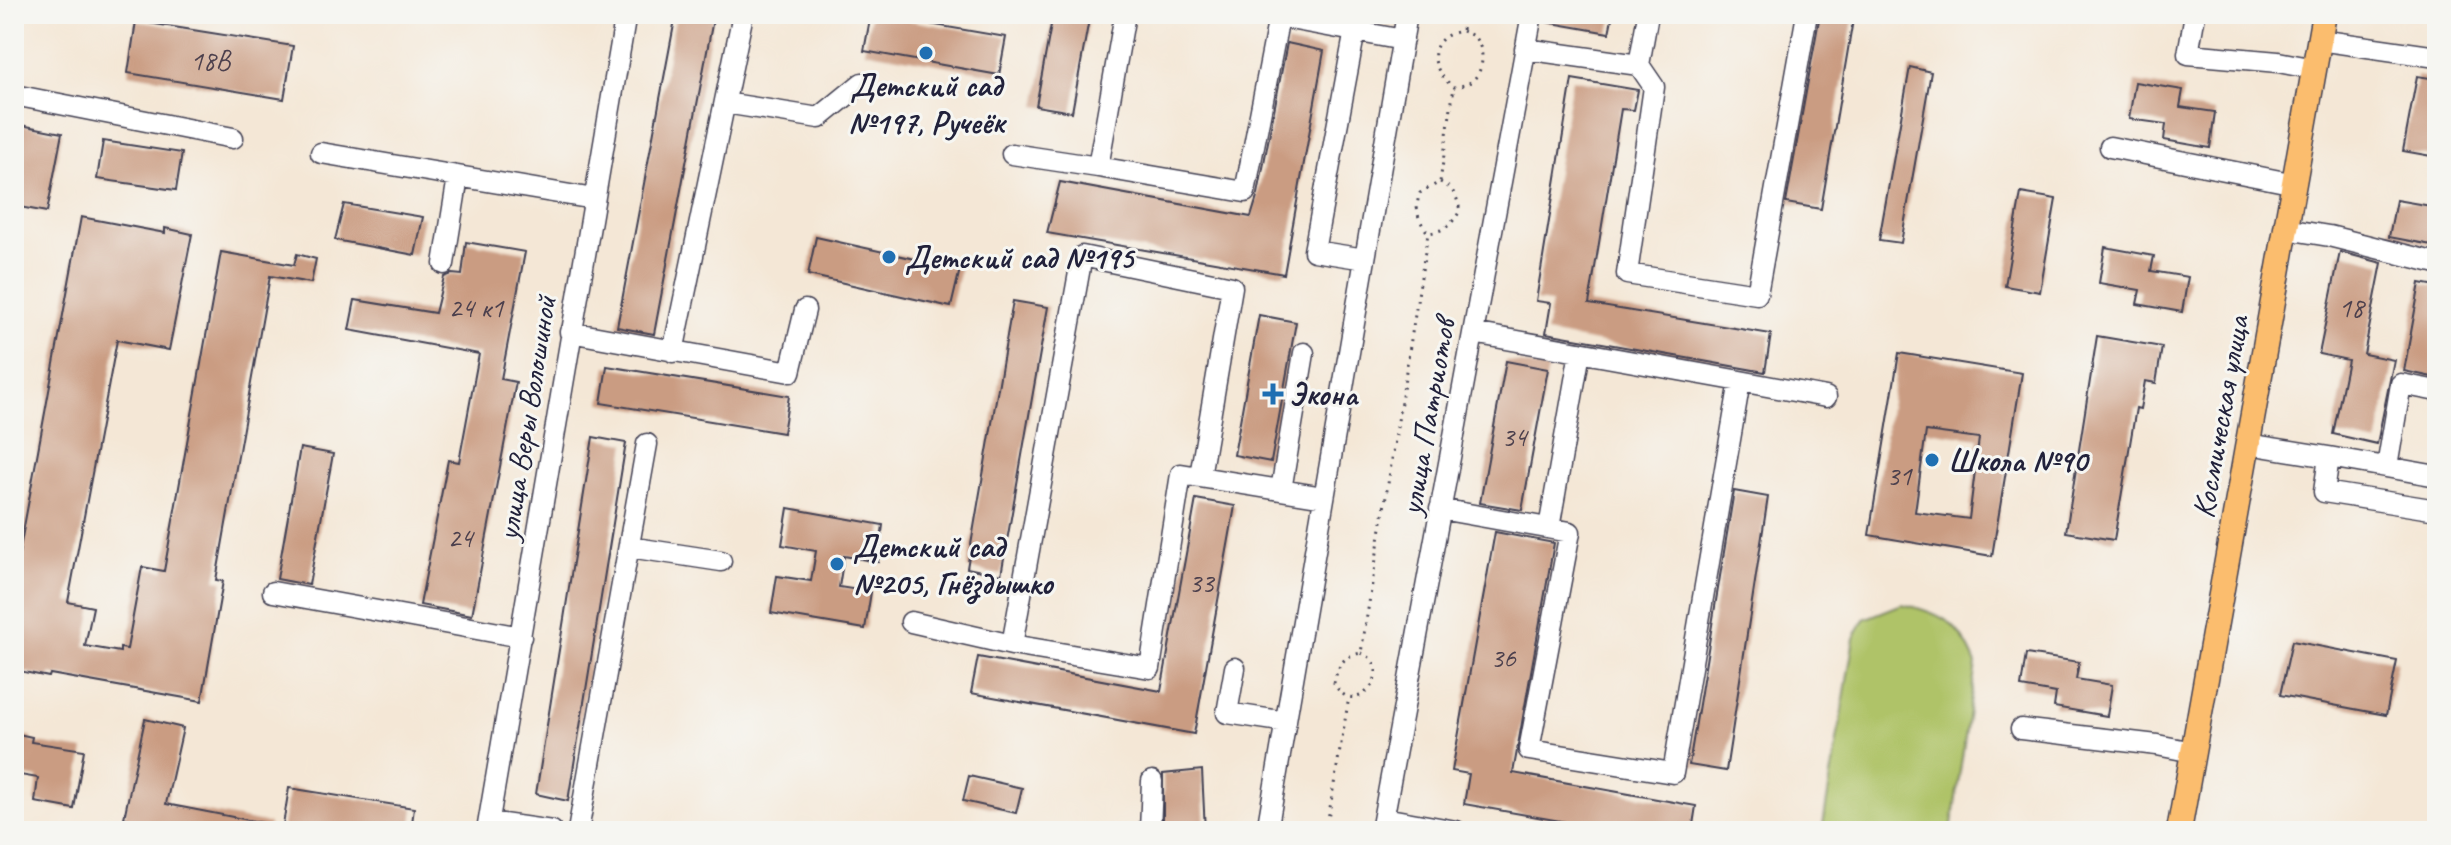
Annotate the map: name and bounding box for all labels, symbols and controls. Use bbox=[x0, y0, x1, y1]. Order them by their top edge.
house number: 18В bbox=[190, 43, 232, 78]
marker: Детский сад №197, Ручеёк bbox=[917, 44, 935, 62]
place label: Детский сад №197, Ручеёк bbox=[848, 65, 1007, 143]
place label: Детский сад №195 bbox=[905, 237, 1136, 278]
marker: Детский сад №195 bbox=[880, 248, 898, 266]
house number: 24 к1 bbox=[449, 290, 505, 325]
house number: 18 bbox=[2338, 290, 2366, 325]
street label: улица Веры Волошиной bbox=[487, 291, 566, 545]
street label: улица Патриотов bbox=[1390, 310, 1466, 520]
street label: Космическая улица bbox=[2183, 311, 2259, 521]
place label: Экона bbox=[1289, 374, 1359, 415]
marker: Экона bbox=[1264, 385, 1282, 403]
house number: 34 bbox=[1501, 419, 1529, 454]
place label: Школа №90 bbox=[1948, 440, 2091, 481]
marker: Школа №90 bbox=[1923, 451, 1941, 469]
house number: 31 bbox=[1886, 458, 1913, 493]
house number: 24 bbox=[447, 520, 475, 555]
place label: Детский сад №205, Гнёздышко bbox=[853, 526, 1055, 605]
marker: Детский сад №205, Гнёздышко bbox=[828, 555, 846, 573]
house number: 33 bbox=[1188, 565, 1216, 600]
house number: 36 bbox=[1490, 640, 1517, 675]

